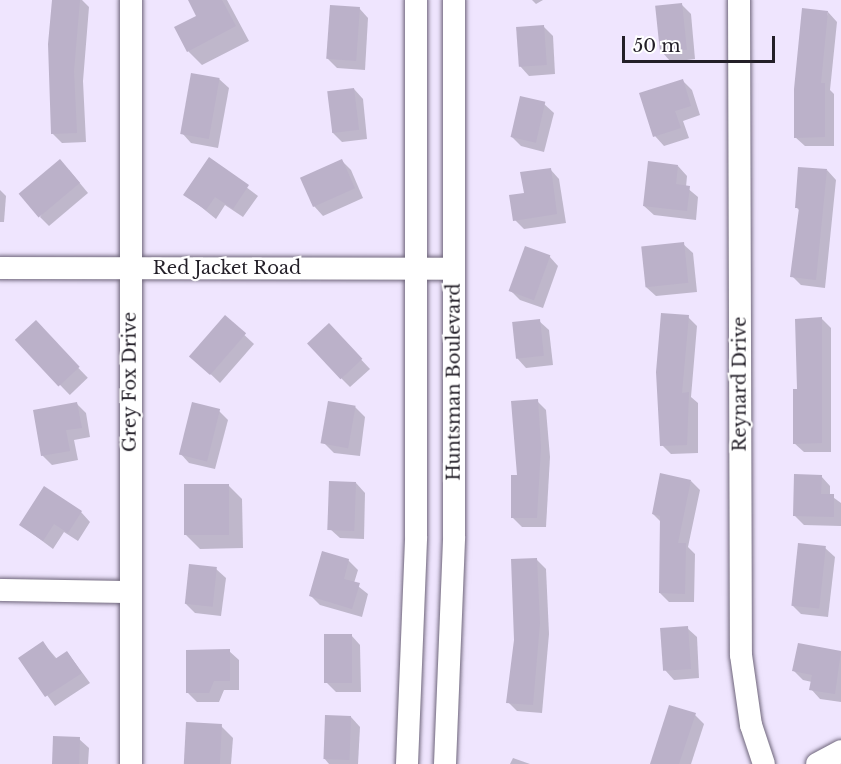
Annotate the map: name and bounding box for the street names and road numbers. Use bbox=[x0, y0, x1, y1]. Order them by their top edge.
street label: Red Jacket Road bbox=[153, 257, 301, 279]
street label: Huntsman Boulevard bbox=[443, 283, 465, 481]
street label: Grey Fox Drive bbox=[119, 311, 141, 453]
street label: Reynard Drive bbox=[729, 316, 751, 452]

